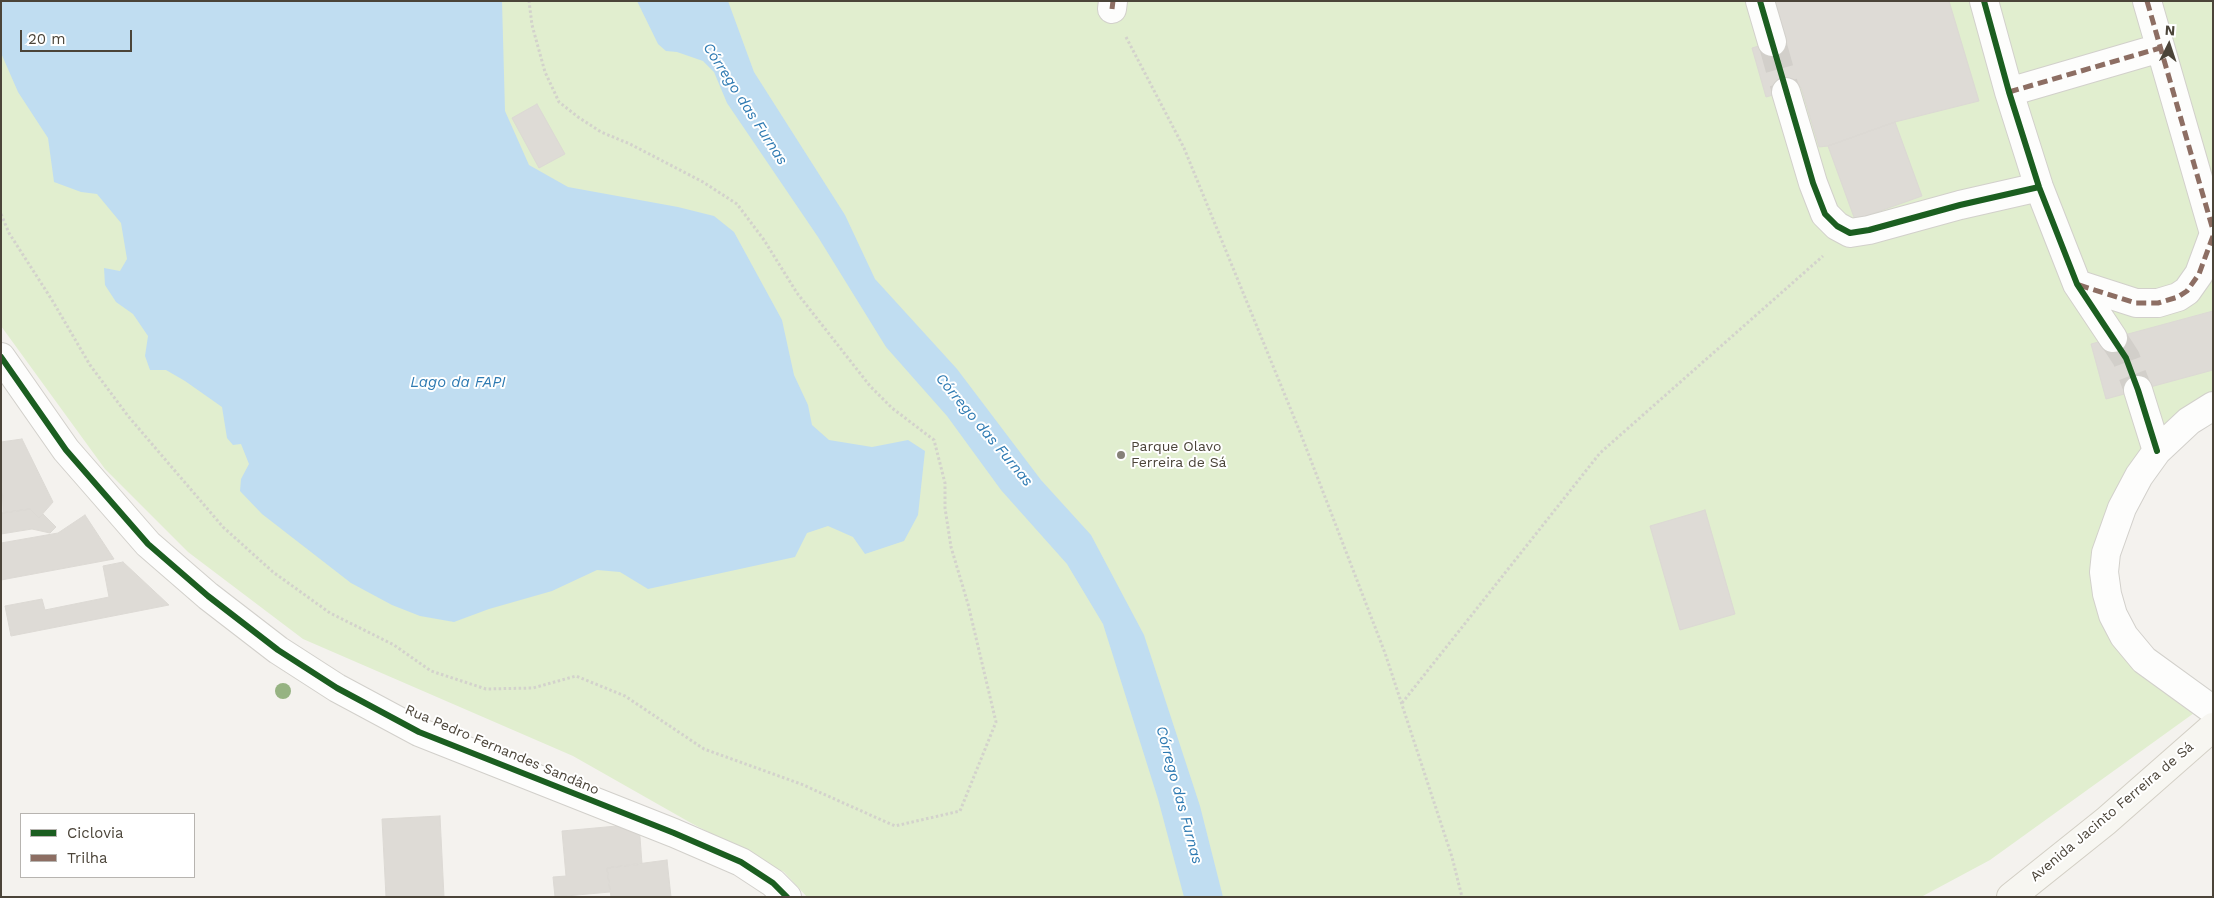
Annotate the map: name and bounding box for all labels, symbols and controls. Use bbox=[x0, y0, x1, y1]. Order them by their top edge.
scale bar bbox=[22, 20, 135, 52]
north arrow bbox=[2144, 20, 2194, 70]
text: N bbox=[2164, 22, 2176, 38]
text: 20 m bbox=[28, 30, 66, 48]
water label: Córrego das Furnas bbox=[699, 40, 791, 168]
water label: Córrego das Furnas bbox=[931, 370, 1037, 490]
water label: Lago da FAPI bbox=[410, 374, 506, 392]
place label: Parque Olavo Ferreira de Sá bbox=[1131, 439, 1226, 472]
marker: Parque Olavo Ferreira de Sá bbox=[1115, 449, 1127, 461]
street label: Rua Pedro Fernandes Sandâno bbox=[402, 701, 602, 799]
water label: Córrego das Furnas bbox=[1152, 724, 1206, 866]
street label: Avenida Jacinto Ferreira de Sá bbox=[2027, 739, 2197, 885]
legend bbox=[20, 813, 195, 878]
text: Ciclovia bbox=[67, 824, 124, 842]
text: Trilha bbox=[67, 849, 108, 867]

